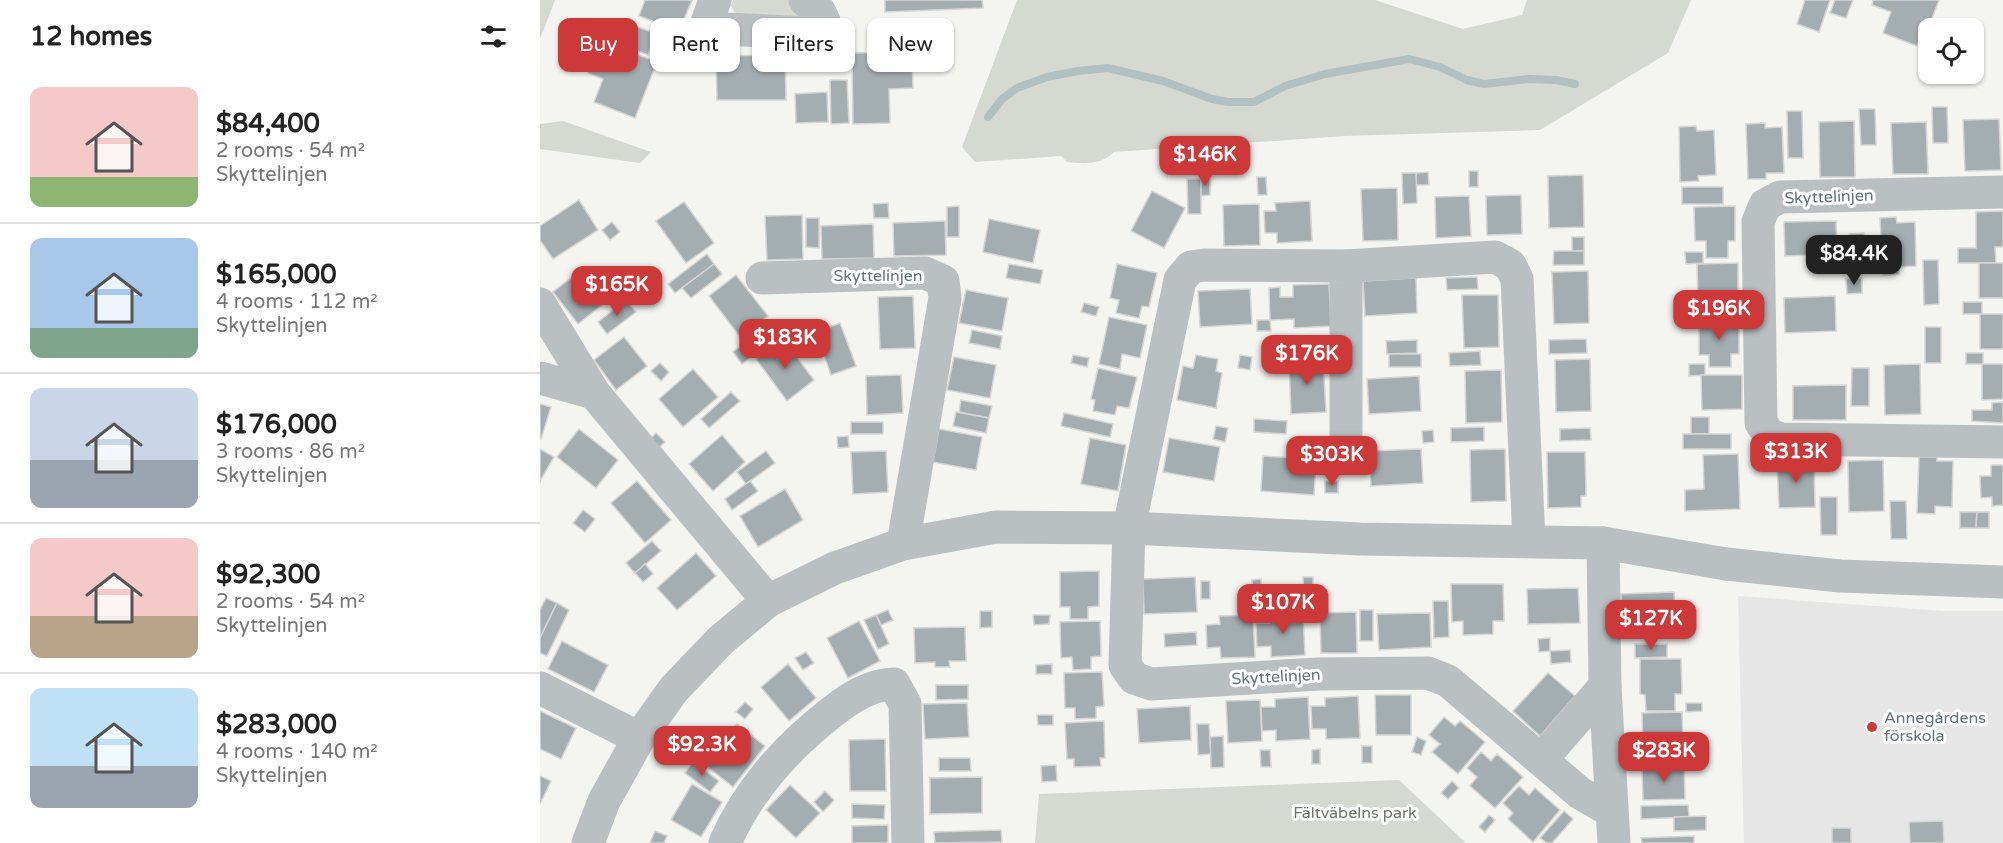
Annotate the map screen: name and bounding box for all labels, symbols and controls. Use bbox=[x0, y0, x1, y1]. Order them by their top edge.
chip: Buy bbox=[558, 18, 638, 72]
chip: Rent bbox=[650, 18, 740, 72]
chip: Filters bbox=[752, 18, 855, 72]
chip: New bbox=[867, 18, 954, 72]
map controls bbox=[1918, 18, 1984, 84]
button: locate bbox=[1918, 18, 1984, 84]
icon: filters bbox=[477, 20, 510, 53]
text: 12 homes bbox=[30, 21, 152, 52]
text: $84,400 bbox=[216, 108, 320, 139]
icon: home bbox=[78, 111, 150, 183]
pin: $146K bbox=[1163, 136, 1247, 187]
text: 2 rooms · 54 m² bbox=[216, 139, 365, 163]
text: $146K bbox=[1173, 143, 1237, 167]
text: Skyttelinjen bbox=[216, 163, 327, 187]
street label: Skyttelinjen bbox=[1784, 185, 1874, 209]
pin: $84.4K bbox=[1805, 235, 1903, 286]
text: $84.4K bbox=[1820, 242, 1888, 266]
text: $165,000 bbox=[216, 259, 336, 290]
icon: home bbox=[78, 262, 150, 334]
pin: $165K bbox=[575, 266, 659, 317]
street label: Skyttelinjen bbox=[833, 266, 923, 286]
text: $165K bbox=[585, 273, 649, 297]
text: 4 rooms · 112 m² bbox=[216, 290, 378, 314]
pin: $196K bbox=[1677, 290, 1761, 341]
text: $196K bbox=[1687, 297, 1751, 321]
text: Skyttelinjen bbox=[216, 314, 327, 338]
pin: $183K bbox=[743, 319, 827, 370]
text: $183K bbox=[753, 326, 817, 350]
pin: $176K bbox=[1265, 335, 1349, 386]
text: $176K bbox=[1275, 342, 1339, 366]
text: $176,000 bbox=[216, 409, 337, 440]
icon: home bbox=[78, 412, 150, 484]
pin: $313K bbox=[1754, 433, 1838, 484]
pin: $303K bbox=[1290, 436, 1374, 487]
text: 3 rooms · 86 m² bbox=[216, 440, 365, 464]
text: $313K bbox=[1764, 440, 1828, 464]
text: $303K bbox=[1300, 443, 1364, 467]
text: Skyttelinjen bbox=[216, 464, 327, 488]
text: $92,300 bbox=[216, 559, 320, 590]
icon: home bbox=[78, 562, 150, 634]
pin: $107K bbox=[1241, 584, 1325, 635]
text: 2 rooms · 54 m² bbox=[216, 590, 365, 614]
text: $107K bbox=[1251, 591, 1315, 615]
pin: $127K bbox=[1609, 600, 1693, 651]
text: $127K bbox=[1619, 607, 1683, 631]
text: Skyttelinjen bbox=[216, 614, 327, 638]
street label: Skyttelinjen bbox=[1231, 665, 1321, 689]
place label: Annegårdens förskola bbox=[1884, 708, 1986, 746]
text: $283,000 bbox=[216, 709, 337, 740]
icon: home bbox=[78, 712, 150, 784]
marker: Annegårdens förskola bbox=[1865, 720, 1879, 734]
pin: $92.3K bbox=[653, 726, 751, 777]
pin: $283K bbox=[1622, 732, 1706, 783]
text: $92.3K bbox=[668, 733, 736, 757]
text: $283K bbox=[1632, 739, 1696, 763]
text: 4 rooms · 140 m² bbox=[216, 740, 378, 764]
text: Skyttelinjen bbox=[216, 764, 327, 788]
park label: Fältväbelns park bbox=[1293, 803, 1417, 823]

